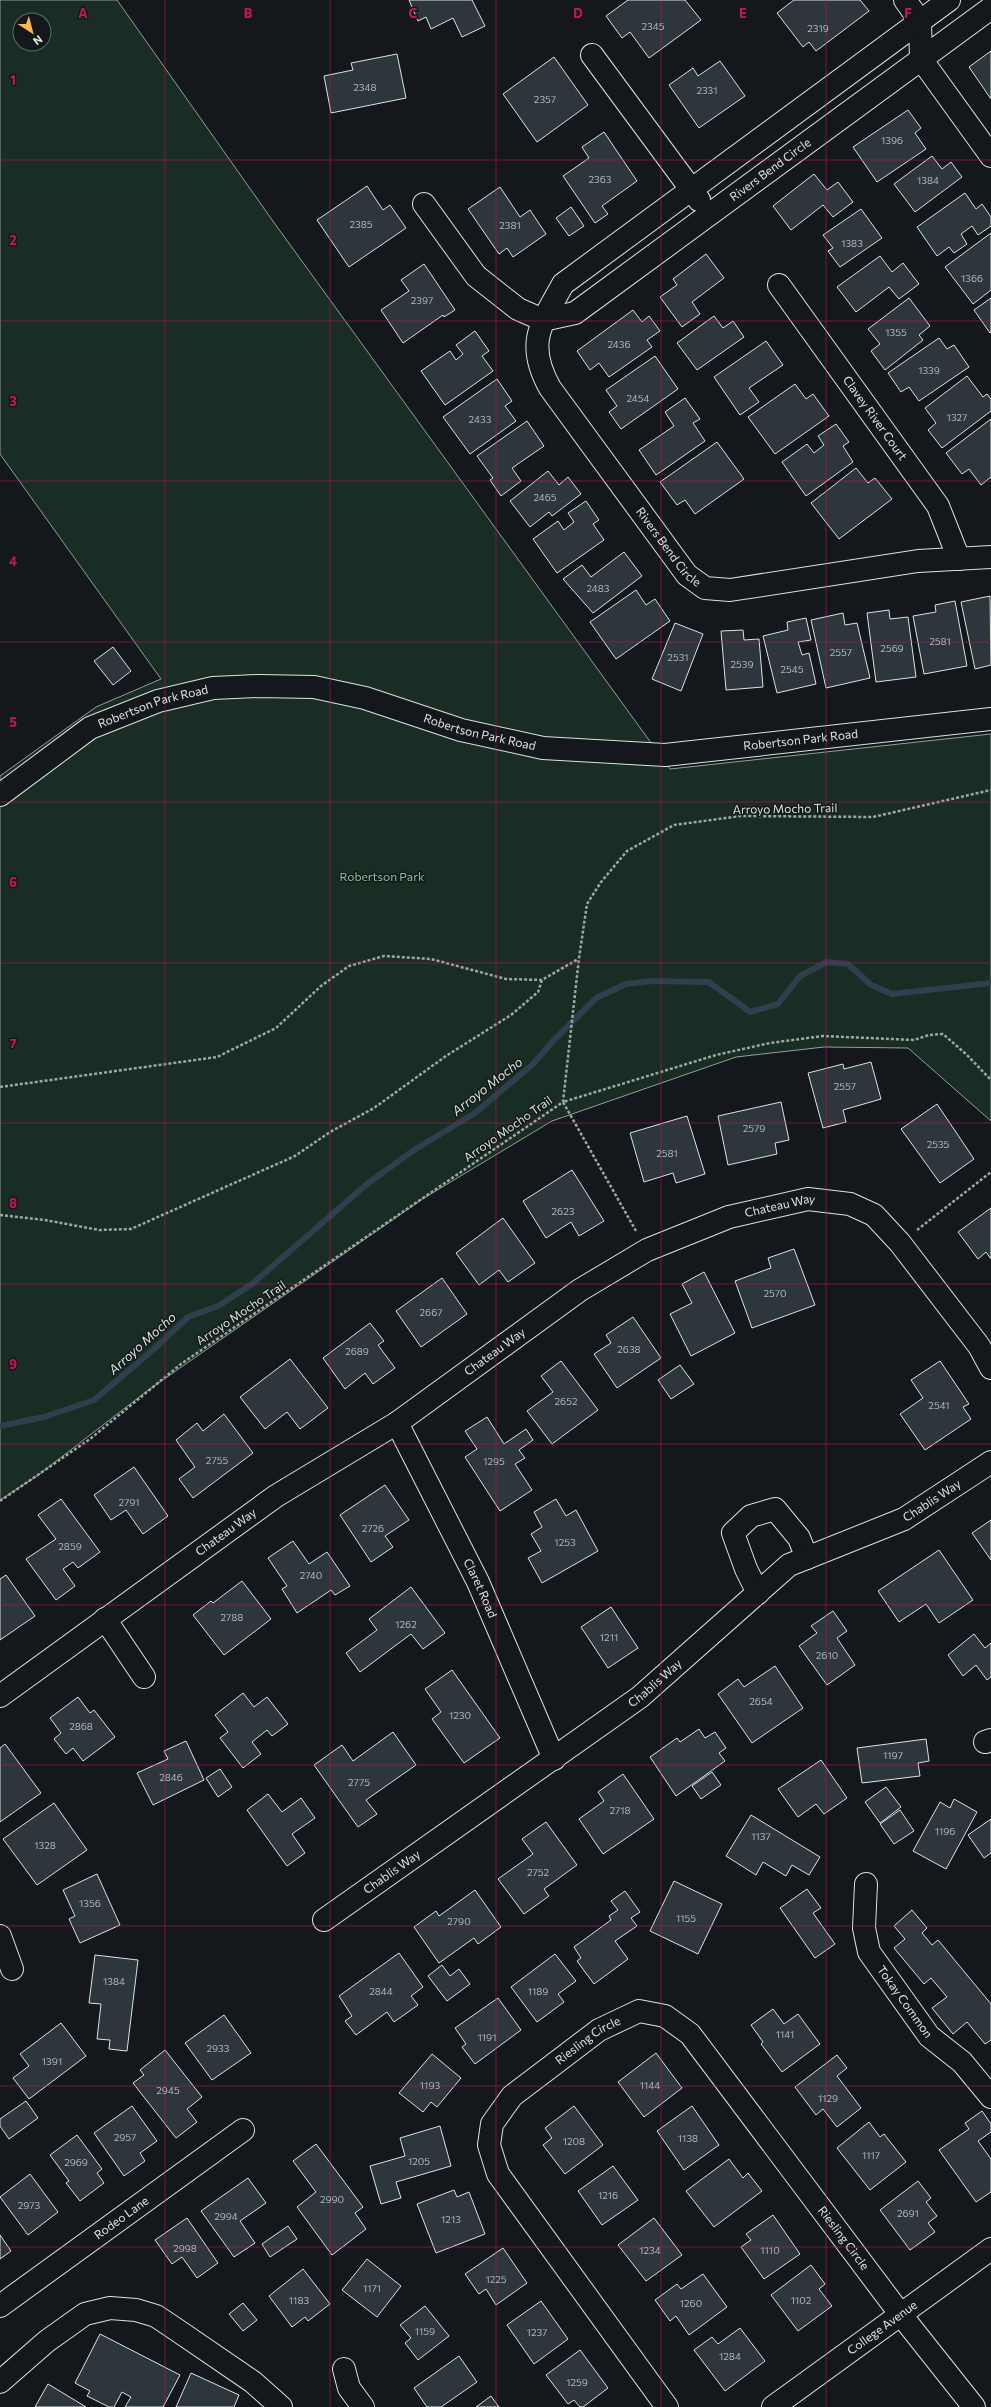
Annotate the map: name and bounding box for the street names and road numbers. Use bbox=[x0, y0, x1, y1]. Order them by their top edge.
street label: Rivers Bend Circle bbox=[726, 135, 813, 203]
street label: Clavey River Court bbox=[841, 373, 911, 462]
street label: Rivers Bend Circle bbox=[634, 504, 704, 589]
street label: Robertson Park Road bbox=[96, 681, 209, 730]
street label: Robertson Park Road bbox=[422, 710, 537, 752]
street label: Robertson Park Road bbox=[743, 726, 859, 752]
street label: Arroyo Mocho Trail bbox=[732, 800, 837, 816]
street label: Arroyo Mocho Trail bbox=[461, 1092, 554, 1164]
street label: Chateau Way bbox=[743, 1191, 816, 1219]
street label: Arroyo Mocho Trail bbox=[193, 1277, 288, 1347]
street label: Chateau Way bbox=[461, 1324, 527, 1378]
street label: Chablis Way bbox=[900, 1476, 963, 1524]
street label: Chateau Way bbox=[192, 1505, 259, 1558]
street label: Claret Road bbox=[461, 1556, 501, 1620]
street label: Chablis Way bbox=[625, 1656, 684, 1709]
street label: Chablis Way bbox=[360, 1846, 422, 1896]
street label: Tokay Common bbox=[875, 1963, 936, 2040]
street label: Riesling Circle bbox=[552, 2013, 622, 2067]
street label: Rodeo Lane bbox=[91, 2193, 151, 2242]
street label: Riesling Circle bbox=[816, 2203, 873, 2272]
street label: College Avenue bbox=[844, 2297, 919, 2357]

